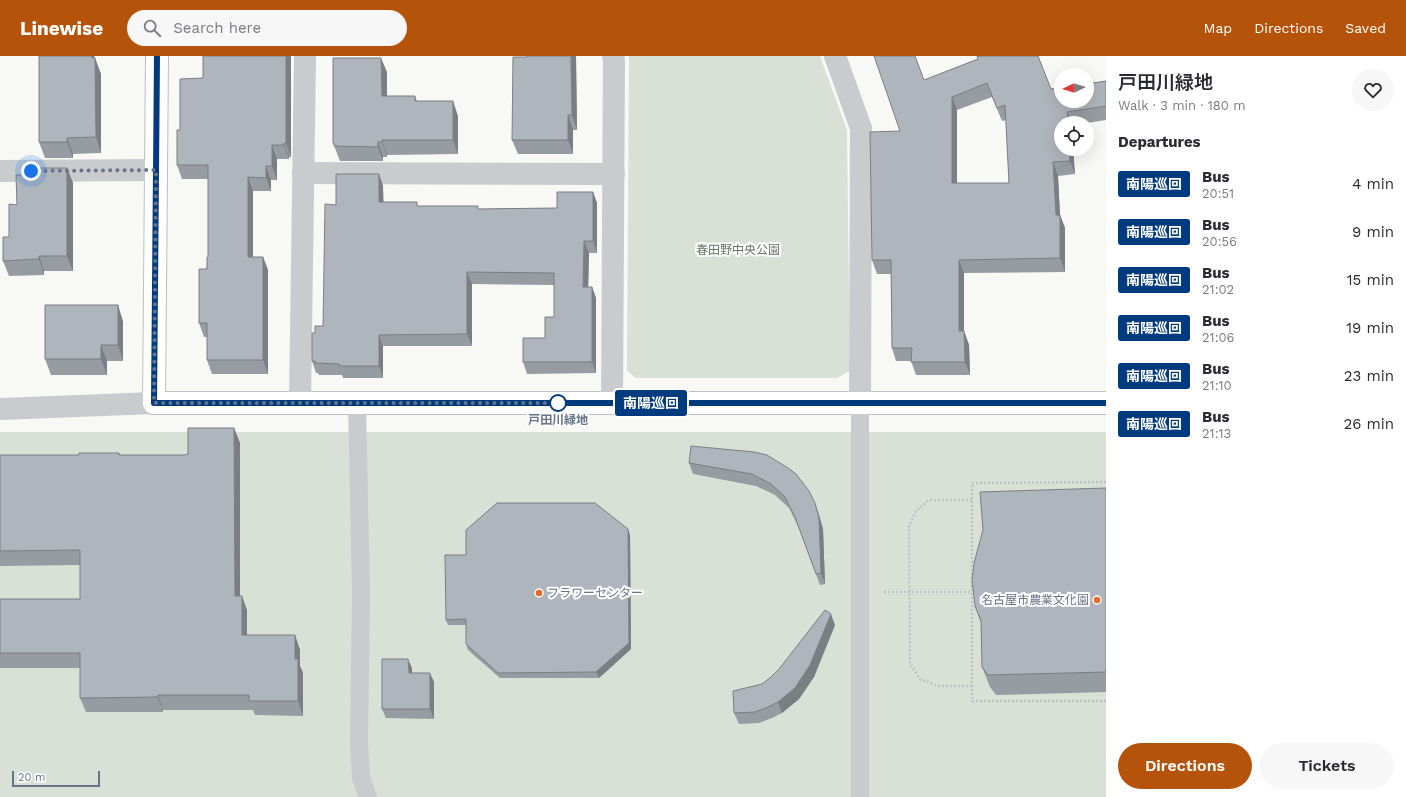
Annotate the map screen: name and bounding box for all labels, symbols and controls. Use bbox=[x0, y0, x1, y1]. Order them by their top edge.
search box bbox=[127, 10, 407, 46]
text: Linewise bbox=[20, 17, 103, 40]
icon: search bbox=[141, 17, 163, 39]
text: Search here bbox=[173, 19, 261, 37]
text: Map bbox=[1204, 20, 1232, 36]
text: Directions bbox=[1254, 20, 1323, 36]
text: Saved bbox=[1345, 20, 1386, 36]
north arrow bbox=[1054, 68, 1094, 108]
map controls bbox=[1054, 68, 1094, 156]
button: heart bbox=[1352, 69, 1394, 111]
text: 戸田川緑地 bbox=[1118, 71, 1213, 94]
text: Walk · 3 min · 180 m bbox=[1118, 98, 1246, 113]
button: locate bbox=[1054, 116, 1094, 156]
text: Departures bbox=[1118, 133, 1201, 151]
your location bbox=[21, 161, 41, 181]
text: Bus bbox=[1202, 168, 1230, 186]
text: 4 min bbox=[1352, 175, 1394, 193]
text: 南陽巡回 bbox=[1126, 176, 1182, 192]
text: 20:51 bbox=[1202, 186, 1234, 201]
text: Bus bbox=[1202, 216, 1230, 234]
text: 9 min bbox=[1352, 223, 1394, 241]
text: 南陽巡回 bbox=[1126, 224, 1182, 240]
text: 20:56 bbox=[1202, 234, 1237, 249]
park label: 春田野中央公園 bbox=[696, 243, 780, 257]
text: Bus bbox=[1202, 264, 1230, 282]
text: 15 min bbox=[1347, 271, 1394, 289]
text: 南陽巡回 bbox=[1126, 272, 1182, 288]
text: 21:02 bbox=[1202, 282, 1234, 297]
text: Bus bbox=[1202, 312, 1230, 330]
text: 19 min bbox=[1346, 319, 1394, 337]
text: 南陽巡回 bbox=[1126, 320, 1182, 336]
text: 21:06 bbox=[1202, 330, 1235, 345]
text: Bus bbox=[1202, 360, 1230, 378]
text: 23 min bbox=[1344, 367, 1394, 385]
text: 南陽巡回 bbox=[1126, 368, 1182, 384]
text: 21:10 bbox=[1202, 378, 1232, 393]
line badge: 南陽巡回 bbox=[623, 390, 679, 416]
marker: 戸田川緑地 bbox=[549, 394, 567, 412]
text: 南陽巡回 bbox=[623, 395, 679, 411]
text: Bus bbox=[1202, 408, 1230, 426]
place label: 戸田川緑地 bbox=[528, 413, 588, 427]
text: 26 min bbox=[1343, 415, 1394, 433]
text: 南陽巡回 bbox=[1126, 416, 1182, 432]
text: 21:13 bbox=[1202, 426, 1231, 441]
place label: フラワーセンター bbox=[547, 586, 643, 600]
marker: フラワーセンター bbox=[534, 588, 544, 598]
place label: 名古屋市農業文化園 bbox=[981, 593, 1089, 607]
marker: 名古屋市農業文化園 bbox=[1092, 595, 1102, 605]
button: Directions bbox=[1118, 743, 1252, 789]
button: Tickets bbox=[1260, 743, 1394, 789]
scale bar bbox=[12, 769, 100, 788]
text: 20 m bbox=[18, 771, 46, 784]

